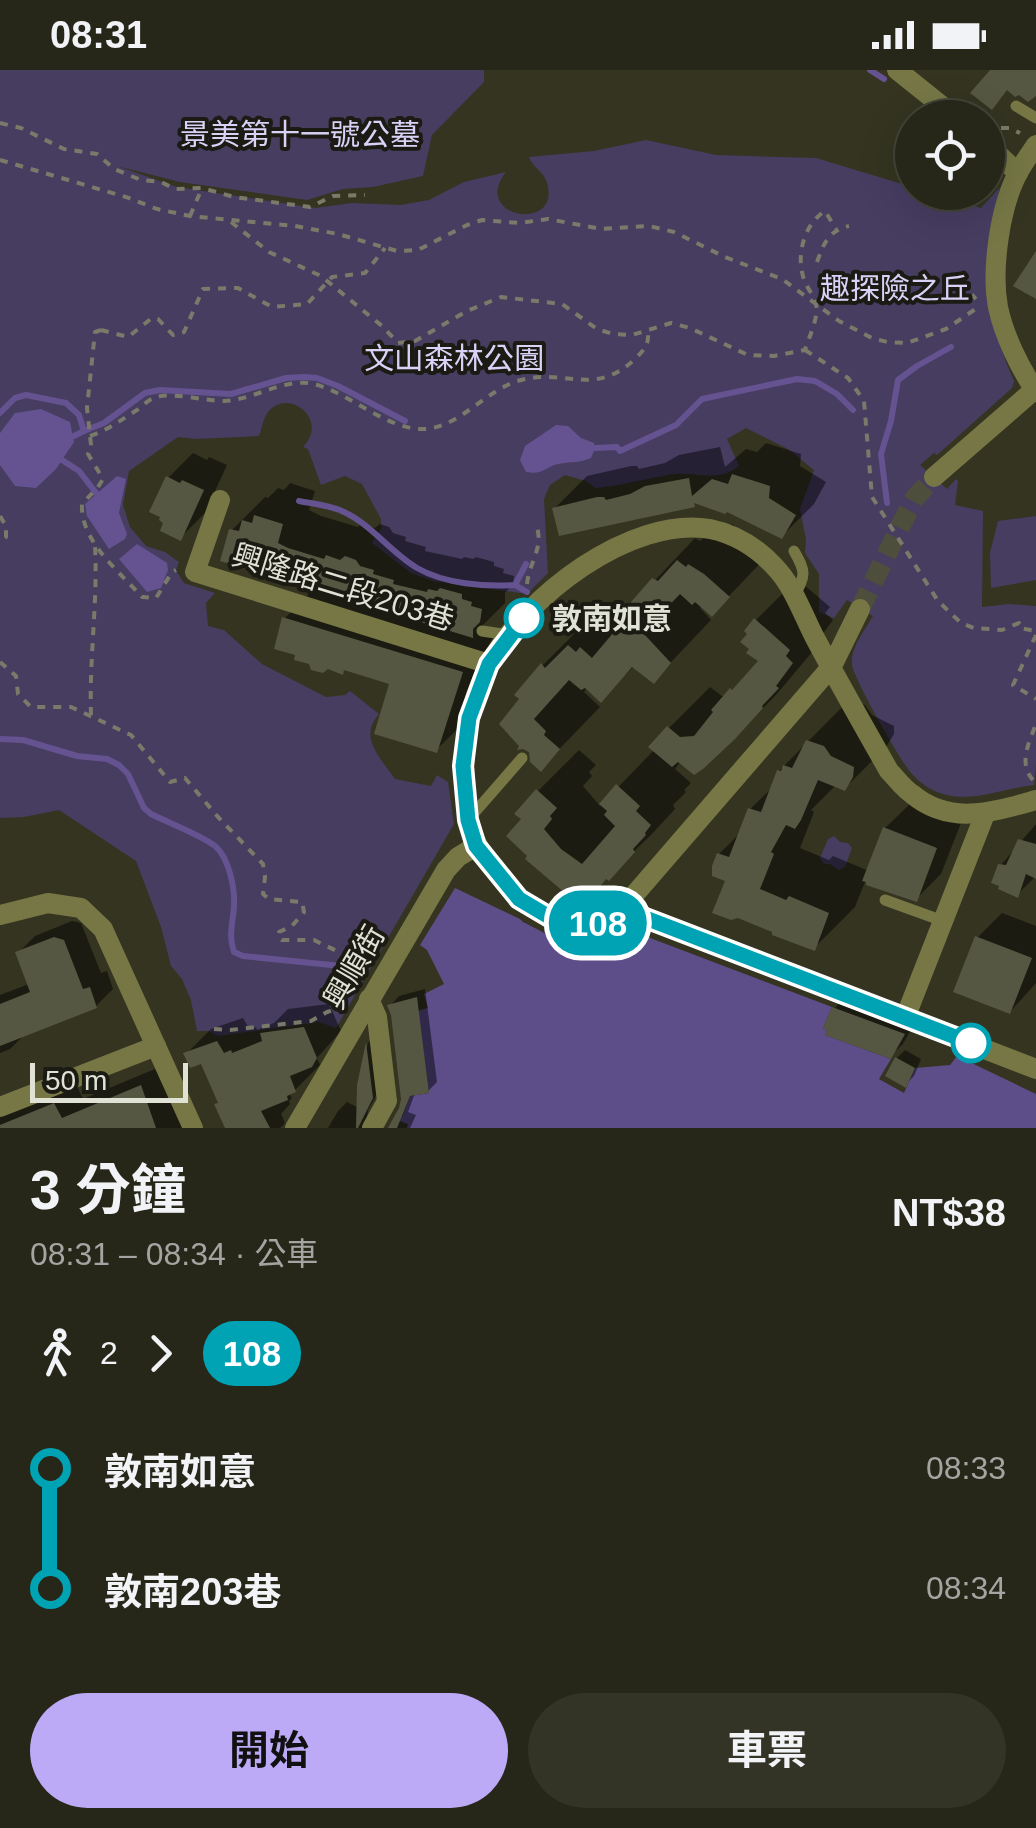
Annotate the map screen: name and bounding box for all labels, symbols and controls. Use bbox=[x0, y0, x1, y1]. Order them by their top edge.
text: 08:31 bbox=[50, 14, 147, 56]
map controls bbox=[895, 100, 1005, 210]
button: locate bbox=[895, 100, 1005, 210]
park label: 景美第十一號公墓 bbox=[180, 118, 420, 151]
park label: 趣探險之丘 bbox=[820, 272, 970, 305]
park label: 文山森林公園 bbox=[364, 342, 544, 375]
street label: 興隆路二段203巷 bbox=[228, 538, 458, 636]
marker: 敦南如意 bbox=[505, 599, 543, 637]
place label: 敦南如意 bbox=[552, 602, 672, 635]
line badge: 108 bbox=[540, 890, 656, 956]
text: 108 bbox=[569, 904, 627, 943]
street label: 興順街 bbox=[317, 920, 391, 1014]
unlabelled marker bbox=[952, 1024, 990, 1062]
scale bar bbox=[30, 1058, 188, 1102]
text: 50 m bbox=[45, 1065, 107, 1096]
text: 3 分鐘 bbox=[30, 1159, 186, 1221]
text: NT$38 bbox=[892, 1192, 1006, 1234]
text: 08:31 – 08:34 · 公車 bbox=[30, 1236, 318, 1272]
icon: walk bbox=[30, 1326, 85, 1381]
icon: forward bbox=[133, 1326, 188, 1381]
text: 108 bbox=[223, 1334, 281, 1373]
text: 2 bbox=[100, 1335, 118, 1371]
text: 08:33 bbox=[926, 1450, 1006, 1486]
text: 敦南如意 bbox=[104, 1451, 256, 1493]
text: 08:34 bbox=[926, 1570, 1006, 1606]
text: 敦南203巷 bbox=[104, 1571, 281, 1613]
button: 開始 bbox=[30, 1693, 508, 1808]
button: 車票 bbox=[528, 1693, 1006, 1808]

